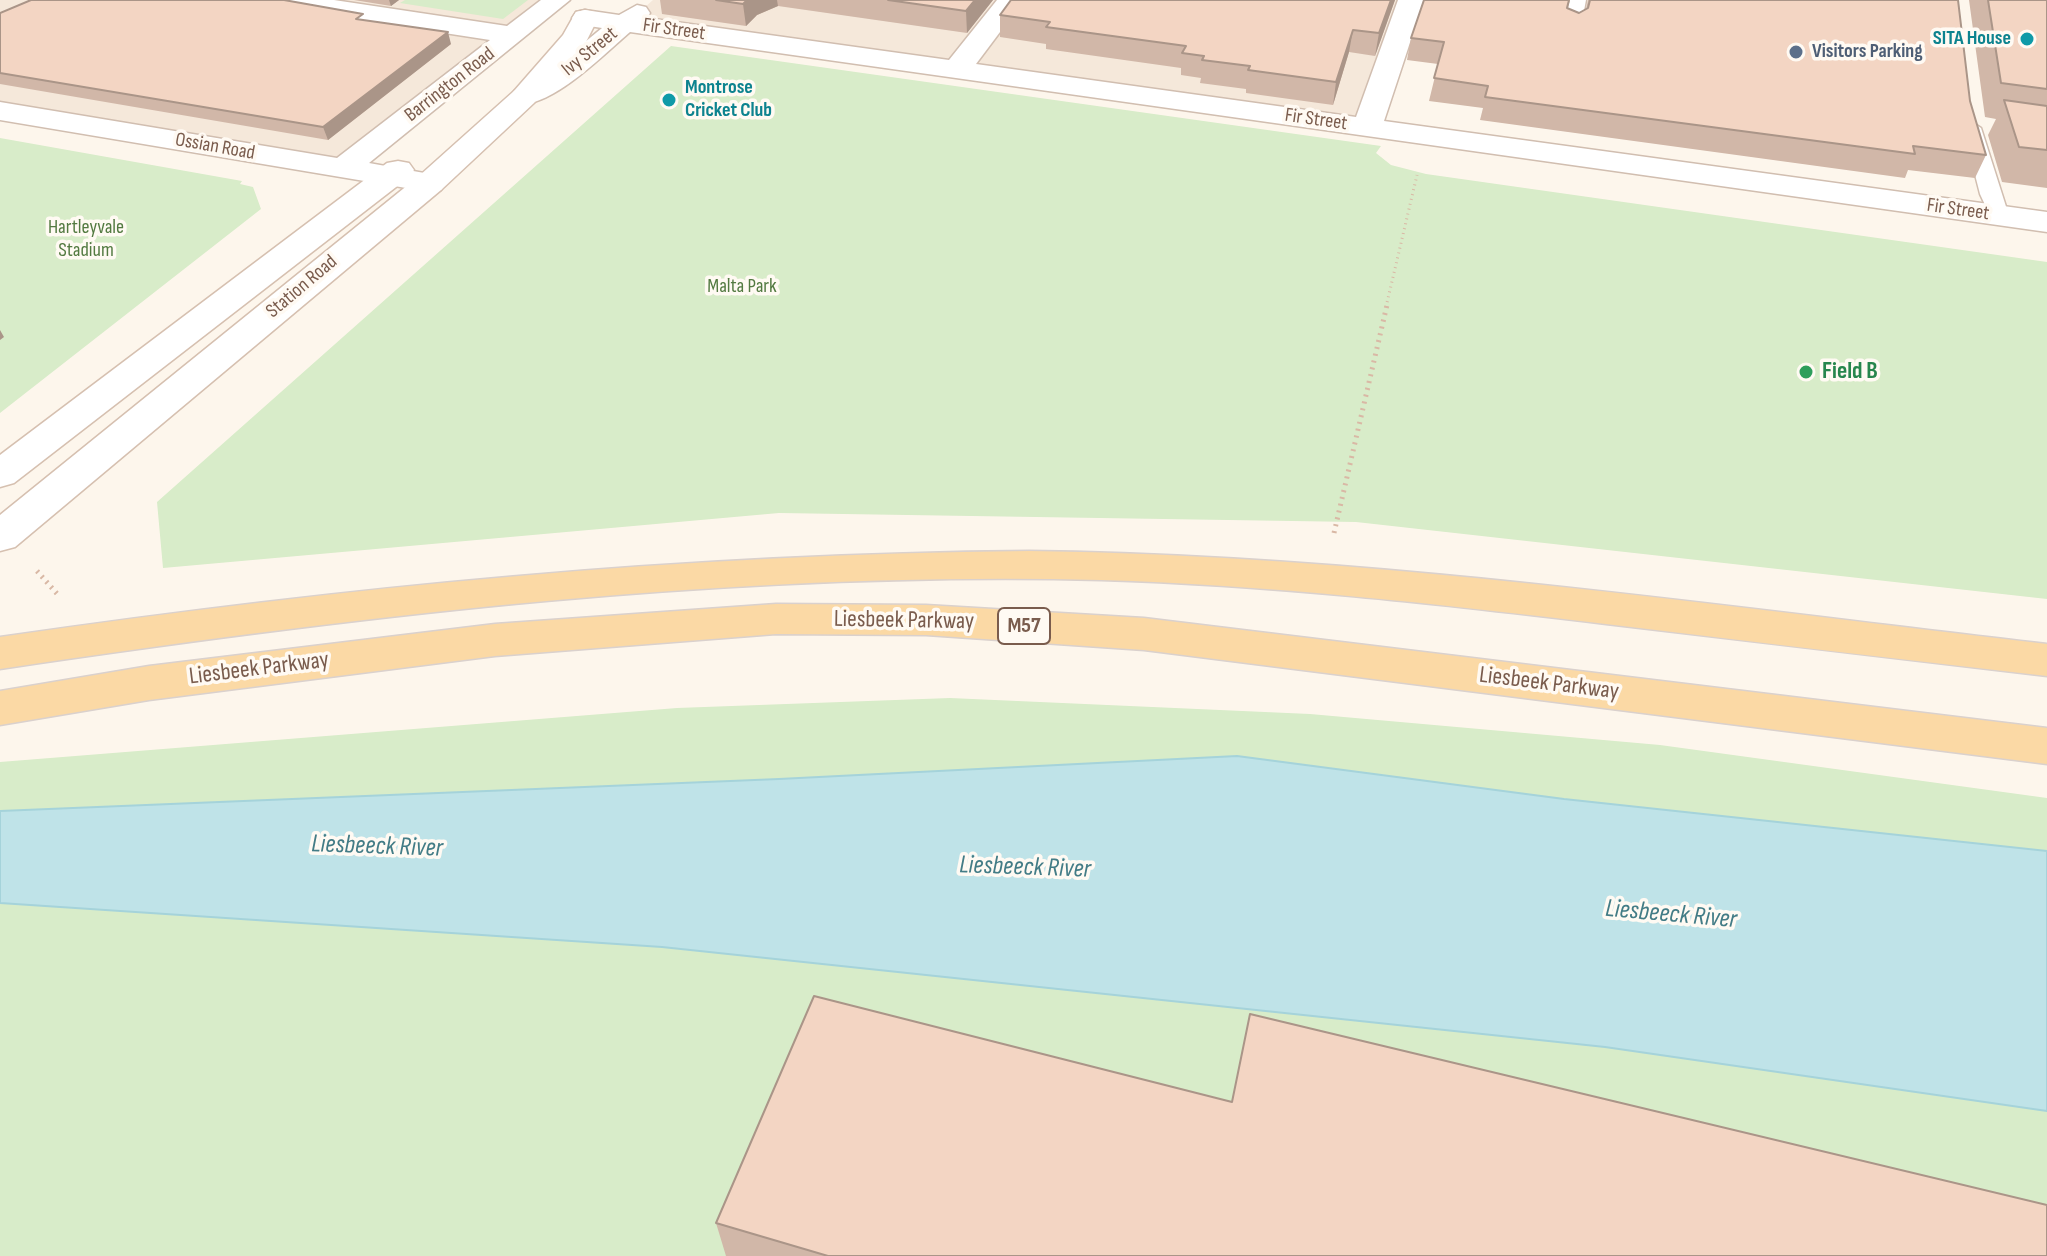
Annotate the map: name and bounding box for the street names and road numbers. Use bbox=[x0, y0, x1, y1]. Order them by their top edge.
street label: Fir Street bbox=[641, 14, 707, 46]
street label: Ivy Street bbox=[557, 22, 623, 82]
street label: Barrington Road bbox=[400, 42, 500, 128]
street label: Fir Street bbox=[1283, 104, 1349, 136]
street label: Ossian Road bbox=[173, 128, 257, 166]
street label: Fir Street bbox=[1925, 194, 1991, 226]
street label: Station Road bbox=[262, 250, 342, 324]
street label: Liesbeek Parkway bbox=[834, 605, 974, 637]
road number: M57 bbox=[998, 608, 1050, 644]
street label: Liesbeek Parkway bbox=[188, 646, 330, 692]
street label: Liesbeek Parkway bbox=[1478, 661, 1620, 707]

